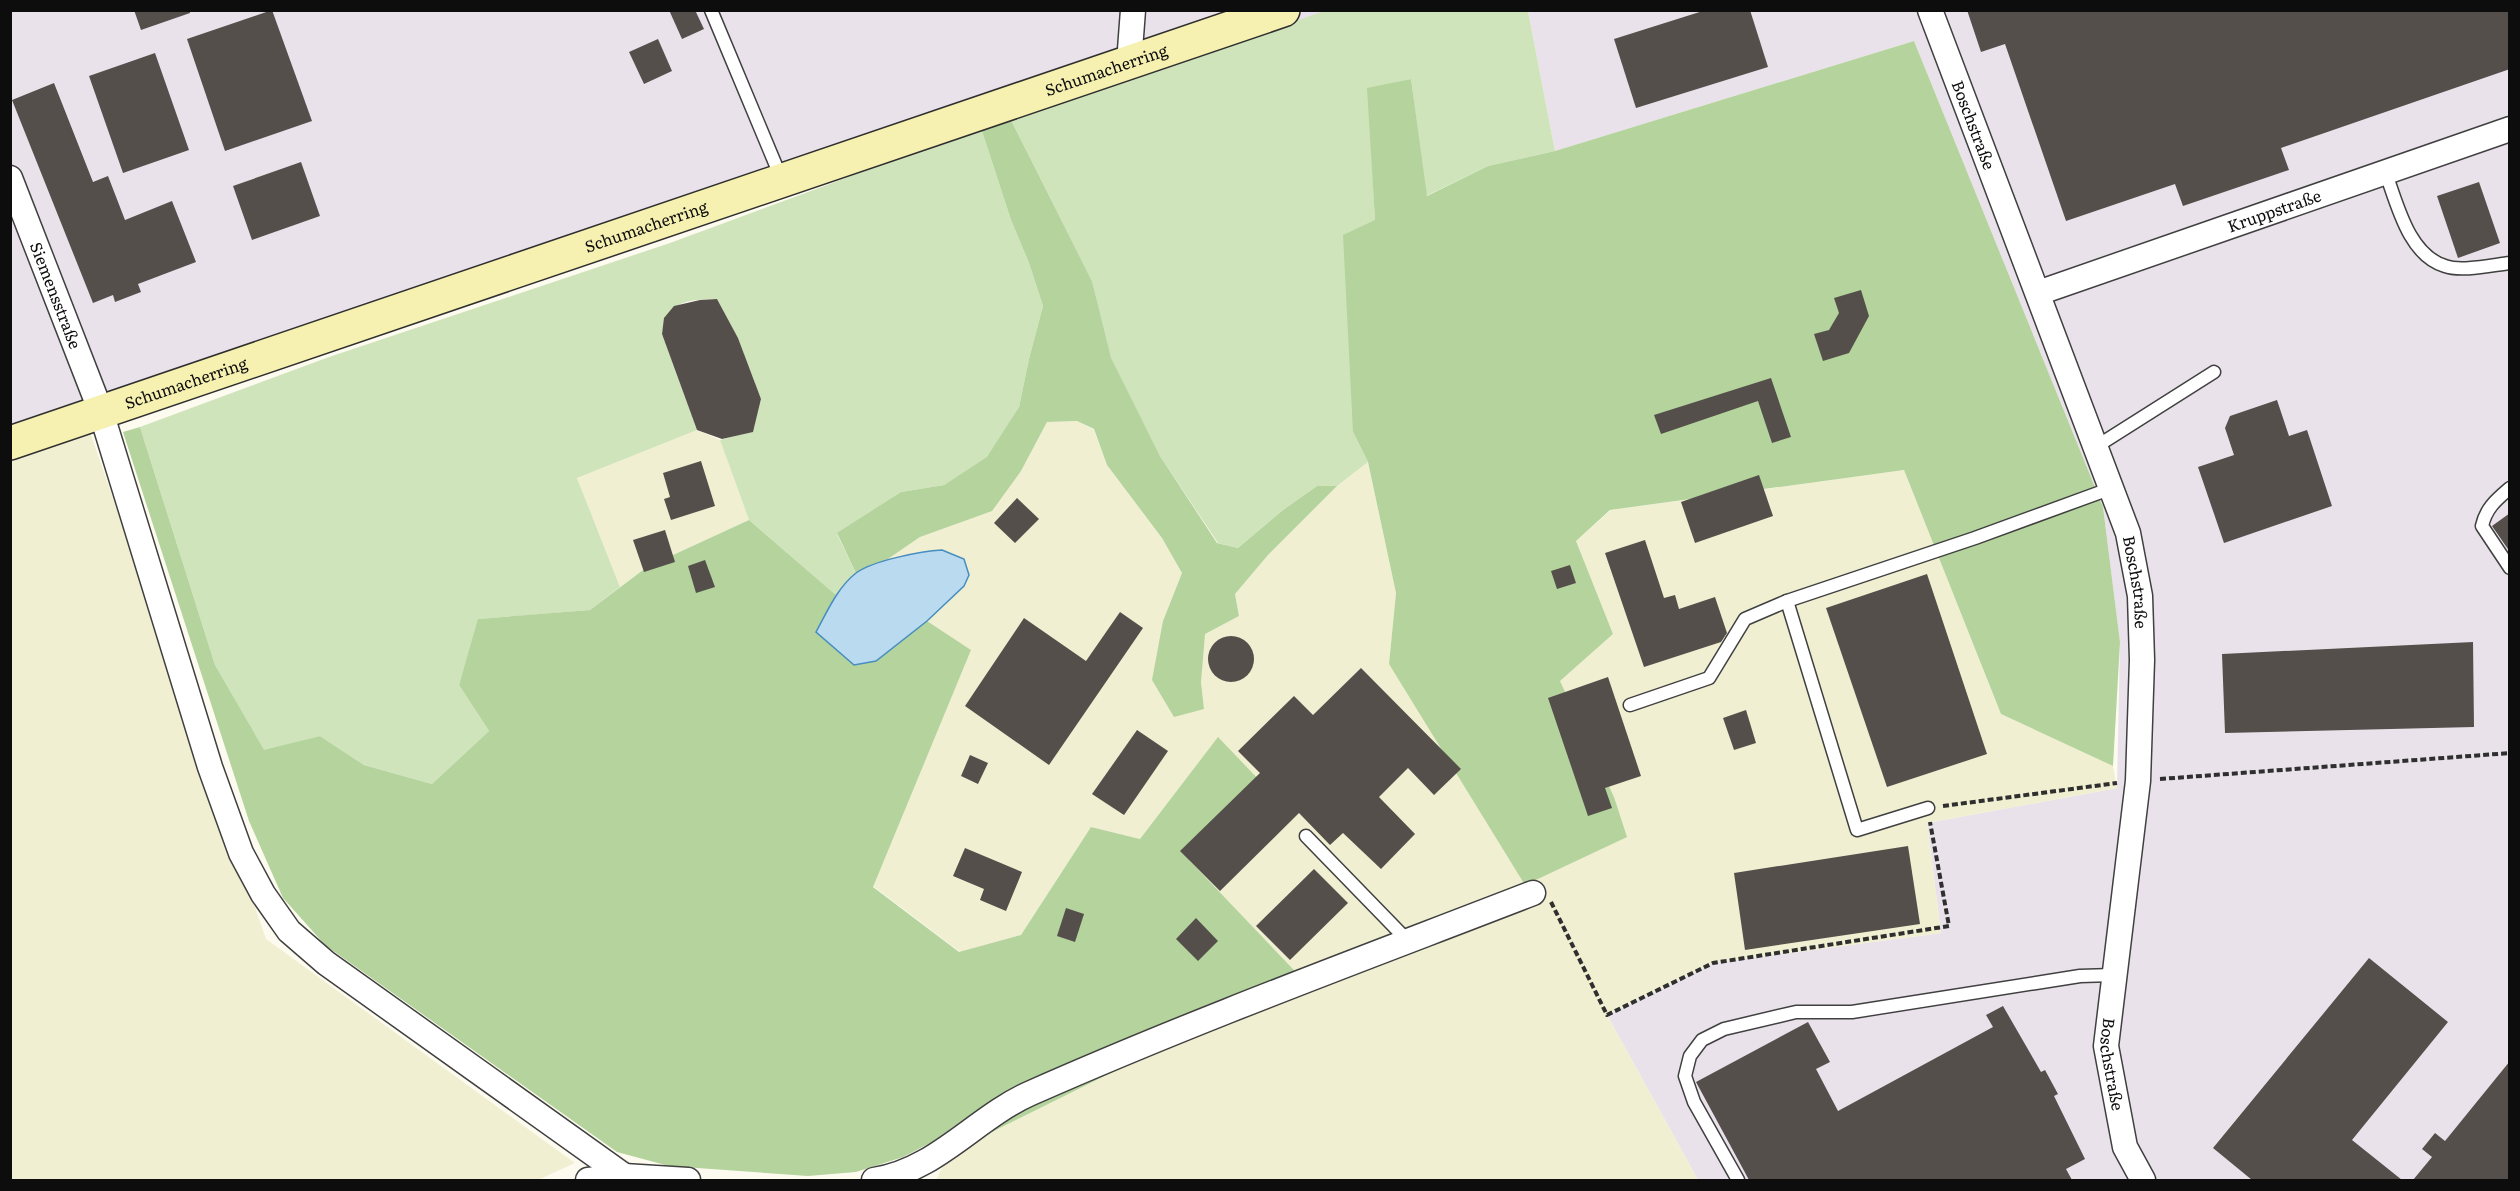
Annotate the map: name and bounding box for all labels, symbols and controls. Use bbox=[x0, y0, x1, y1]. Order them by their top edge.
street label: Schumacherring bbox=[1041, 37, 1171, 101]
street label: Boschstraße bbox=[1947, 77, 2002, 173]
street label: Kruppstraße bbox=[2224, 183, 2324, 237]
street label: Schumacherring bbox=[581, 194, 711, 258]
street label: Siemensstraße bbox=[25, 238, 88, 352]
street label: Schumacherring bbox=[121, 350, 250, 414]
street label: Boschstraße bbox=[2118, 533, 2154, 629]
street label: Boschstraße bbox=[2095, 1017, 2131, 1112]

